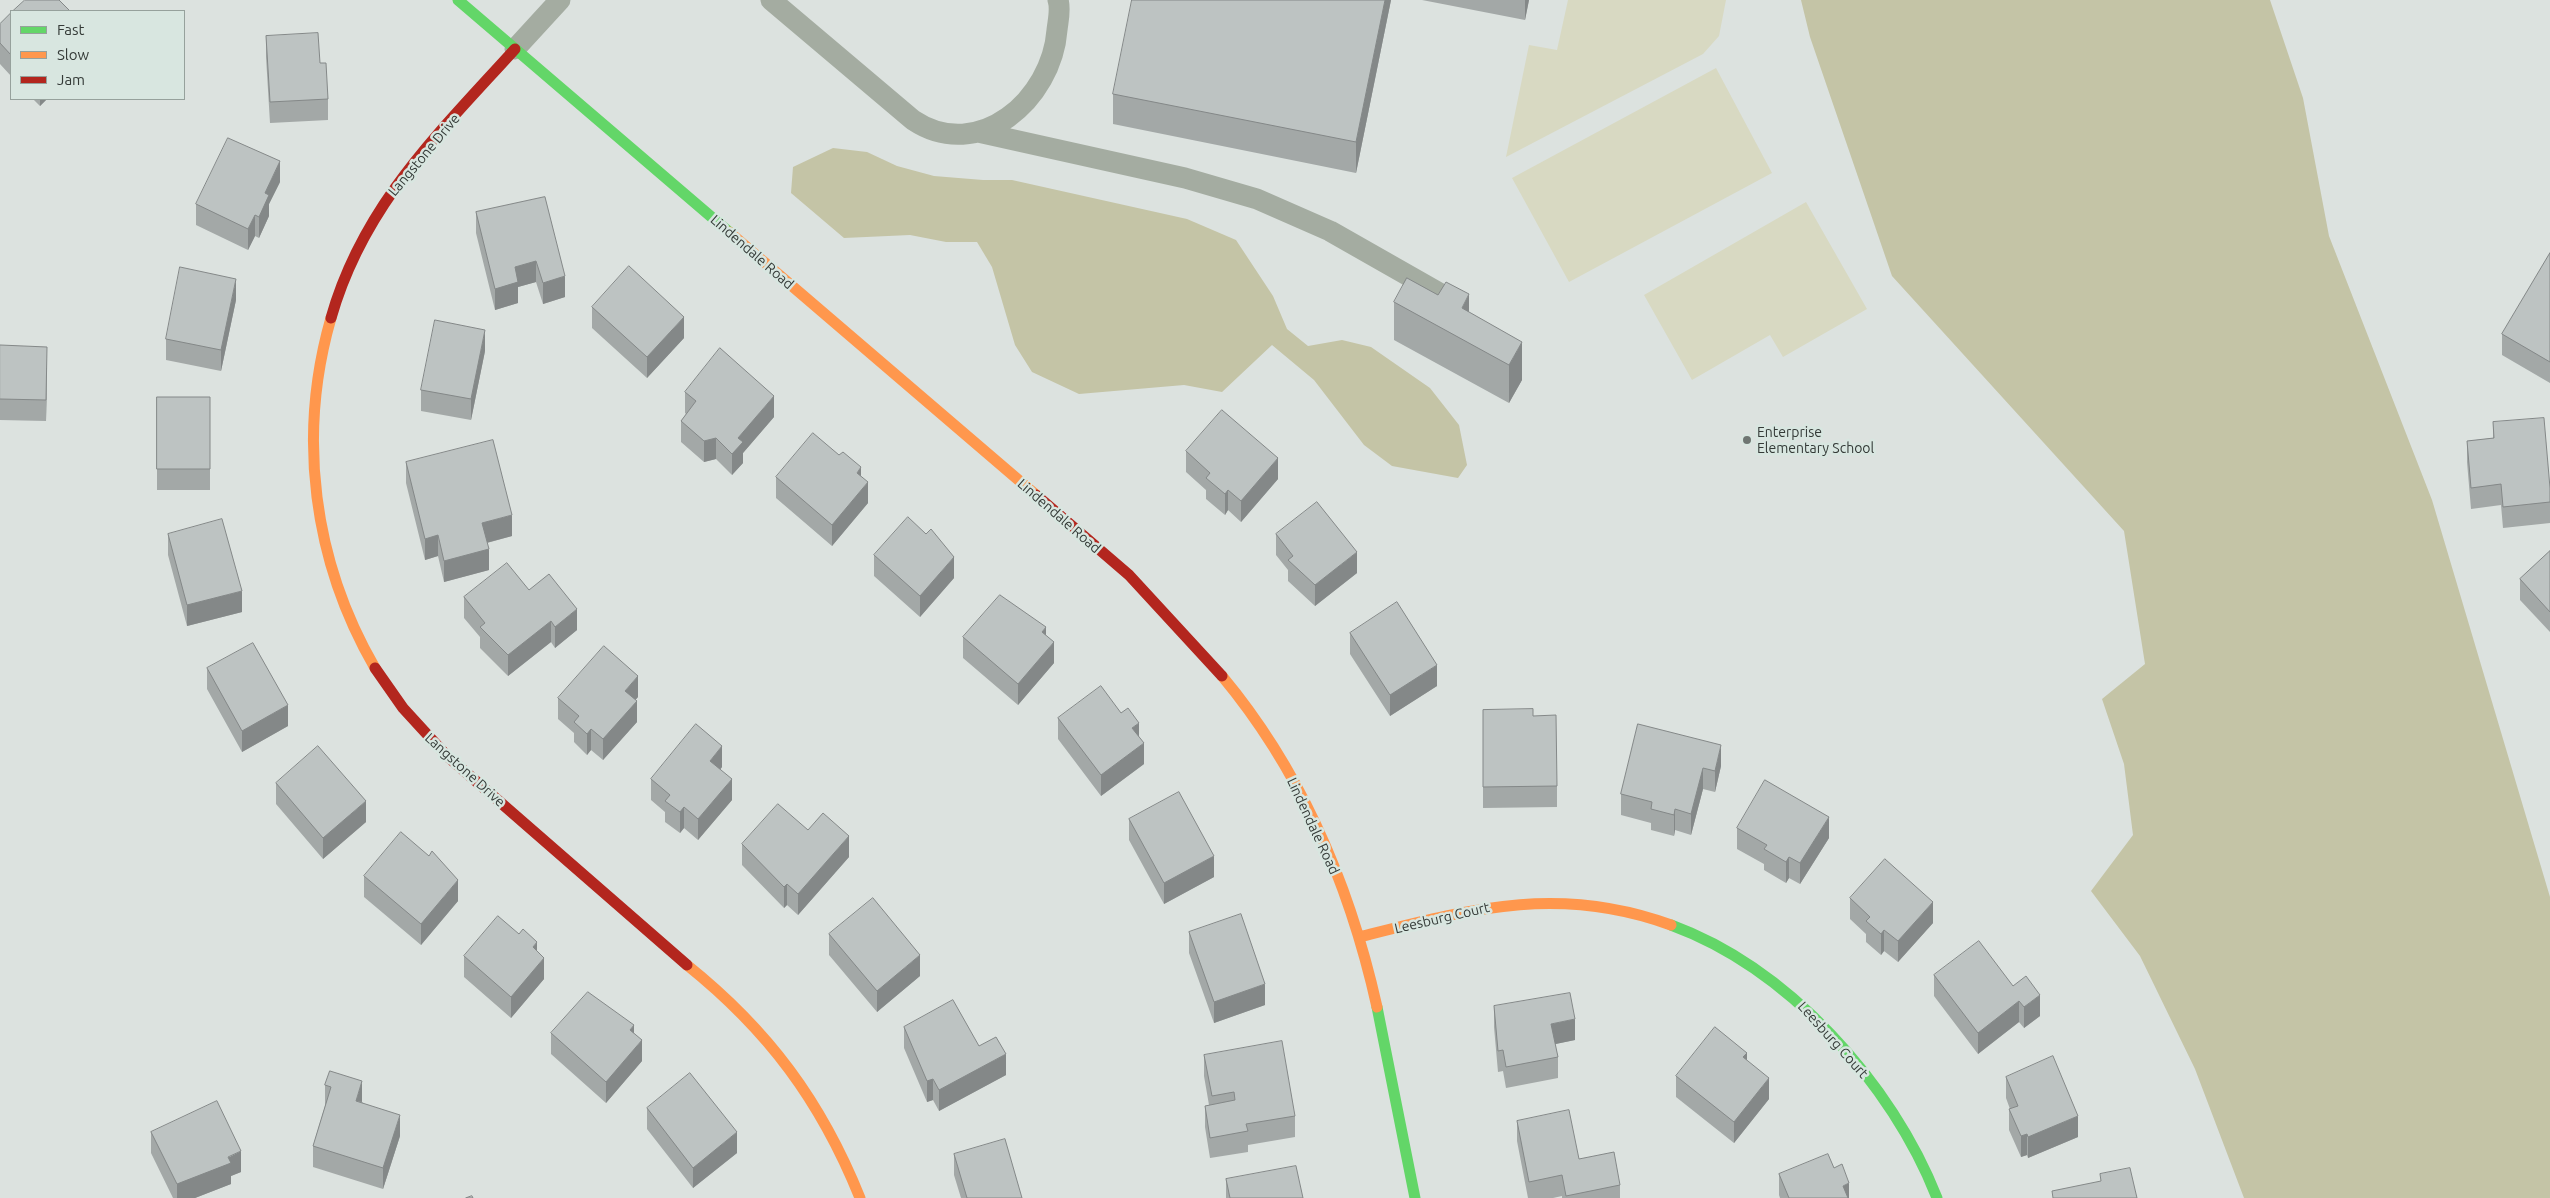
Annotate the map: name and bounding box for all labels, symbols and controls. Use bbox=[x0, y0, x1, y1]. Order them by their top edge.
legend bbox=[10, 10, 185, 100]
text: Fast bbox=[57, 21, 84, 38]
text: Slow bbox=[57, 46, 89, 63]
text: Jam bbox=[57, 71, 85, 88]
street label: Langstone Drive bbox=[385, 110, 463, 200]
street label: Lindendale Road bbox=[707, 211, 797, 293]
place label: Enterprise Elementary School bbox=[1757, 424, 1874, 457]
marker: Enterprise Elementary School bbox=[1741, 434, 1753, 446]
street label: Lindendale Road bbox=[1014, 475, 1104, 557]
street label: Langstone Drive bbox=[421, 730, 509, 810]
street label: Lindendale Road bbox=[1283, 775, 1343, 877]
street label: Leesburg Court bbox=[1393, 899, 1491, 937]
street label: Leesburg Court bbox=[1794, 998, 1872, 1082]

